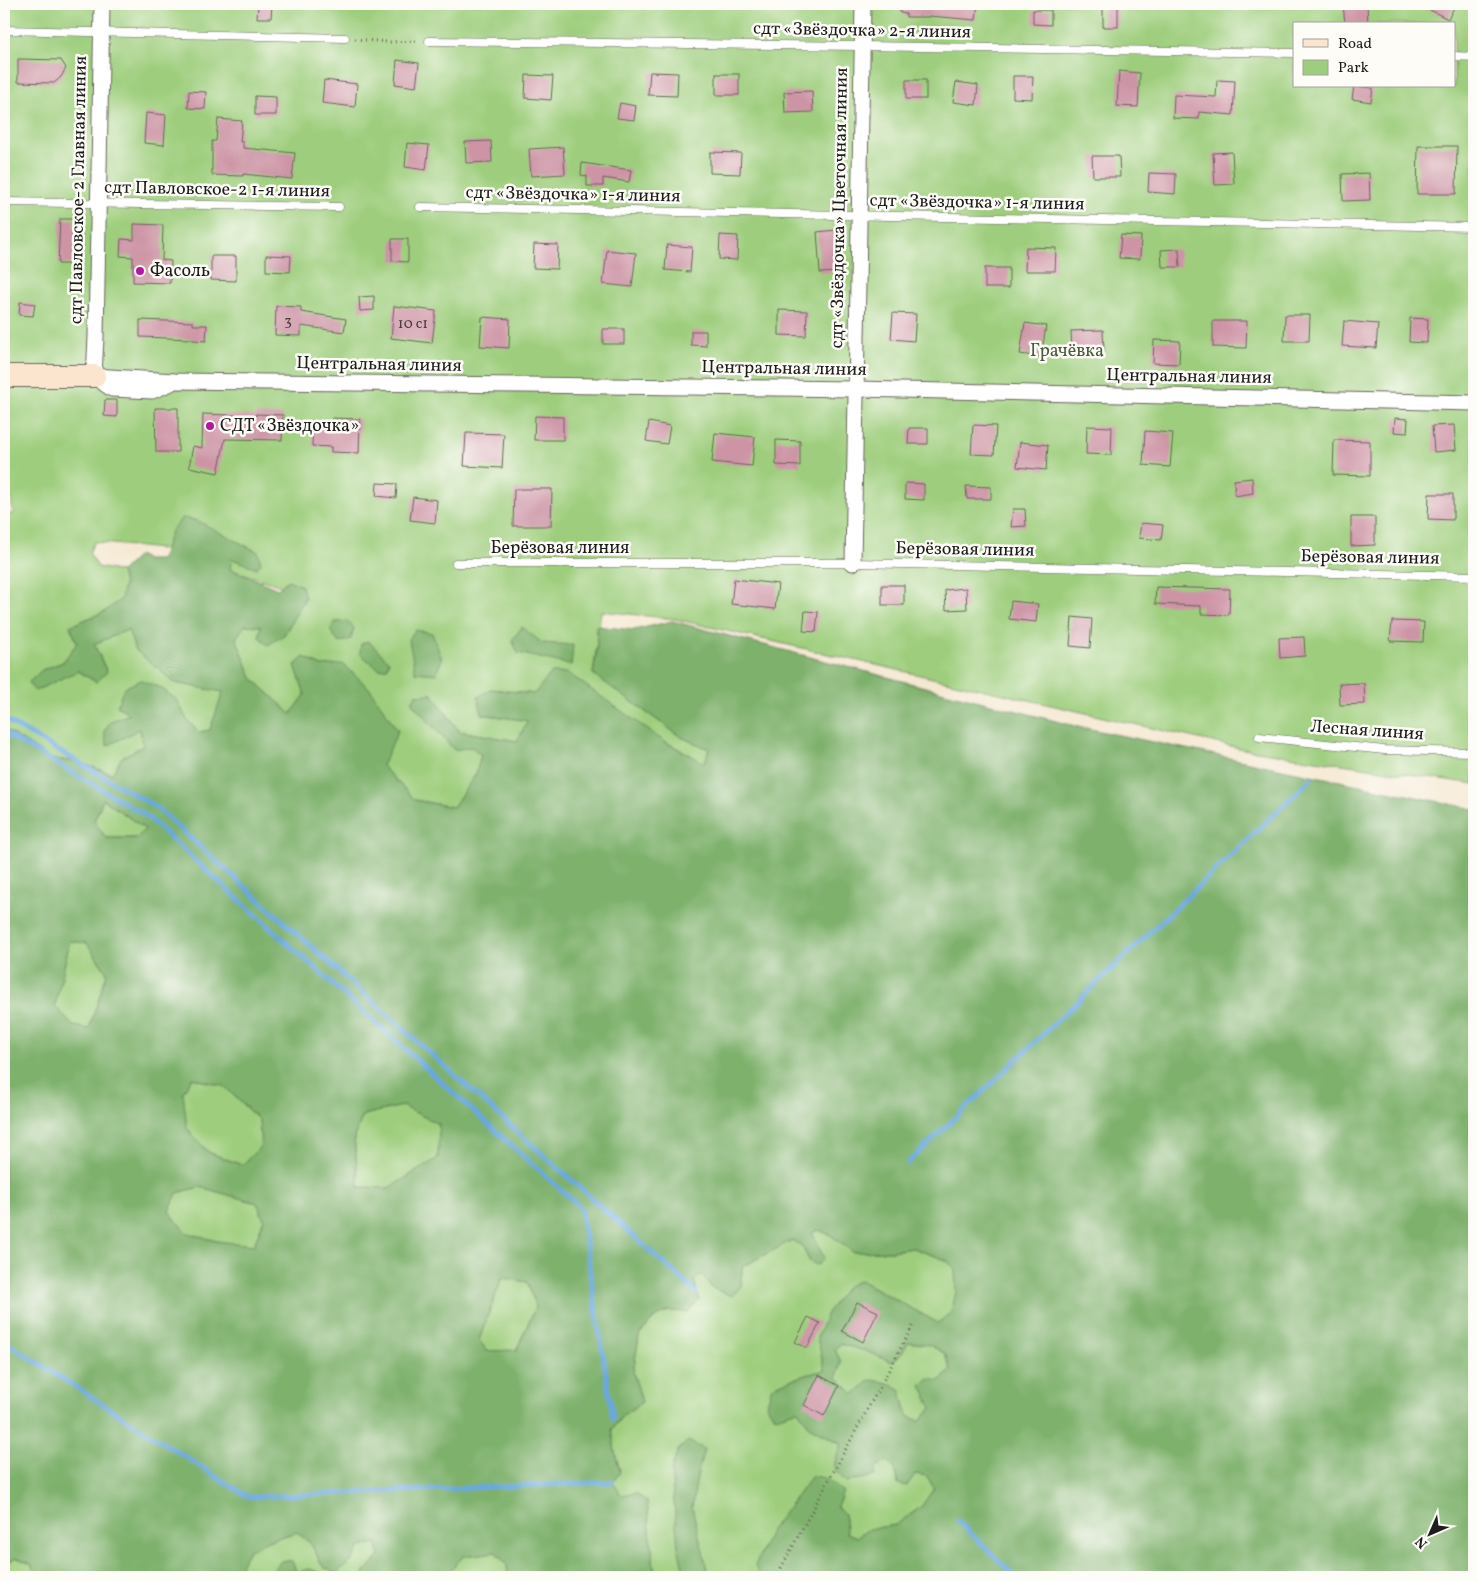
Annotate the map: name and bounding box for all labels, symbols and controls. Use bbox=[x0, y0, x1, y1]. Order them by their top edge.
street label: сдт «Звёздочка» 2-я линия bbox=[753, 17, 971, 45]
legend bbox=[1293, 22, 1456, 88]
text: Road bbox=[1338, 34, 1372, 55]
street label: сдт Павловское-2 Главная линия bbox=[64, 55, 94, 325]
text: Park bbox=[1338, 58, 1369, 79]
street label: сдт «Звёздочка» Цветочная линия bbox=[825, 67, 855, 349]
street label: сдт Павловское-2 1-я линия bbox=[104, 176, 330, 204]
street label: сдт «Звёздочка» 1-я линия bbox=[465, 181, 681, 209]
street label: сдт «Звёздочка» 1-я линия bbox=[869, 189, 1085, 217]
place label: Фасоль bbox=[150, 259, 210, 284]
marker: Фасоль bbox=[134, 265, 146, 277]
house number: 3 bbox=[284, 311, 292, 332]
house number: 10 с1 bbox=[398, 314, 428, 335]
park label: Грачёвка bbox=[1030, 339, 1104, 364]
street label: Центральная линия bbox=[296, 351, 462, 379]
street label: Центральная линия bbox=[701, 355, 867, 383]
street label: Центральная линия bbox=[1106, 363, 1272, 391]
place label: СДТ «Звёздочка» bbox=[220, 414, 359, 439]
marker: СДТ «Звёздочка» bbox=[204, 420, 216, 432]
street label: Берёзовая линия bbox=[491, 536, 630, 561]
street label: Берёзовая линия bbox=[895, 536, 1035, 564]
street label: Берёзовая линия bbox=[1300, 544, 1440, 572]
street label: Лесная линия bbox=[1309, 715, 1425, 747]
north arrow bbox=[1406, 1508, 1456, 1558]
text: N bbox=[1412, 1532, 1432, 1552]

